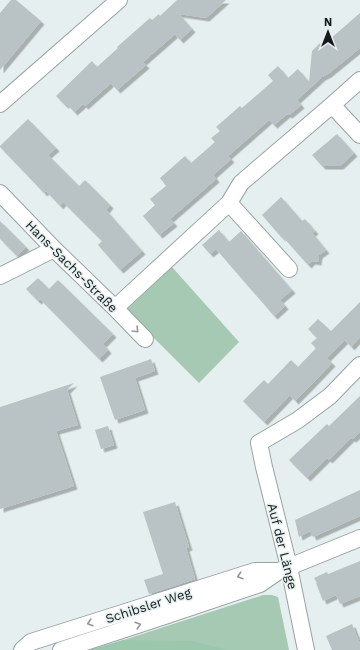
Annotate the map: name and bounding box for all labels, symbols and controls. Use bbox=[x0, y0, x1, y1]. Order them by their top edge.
north arrow bbox=[308, 12, 348, 52]
text: N bbox=[324, 16, 332, 29]
street label: Hans-Sachs-Straße bbox=[23, 217, 121, 315]
one-way arrow bbox=[131, 325, 139, 333]
street label: Auf der Länge bbox=[265, 502, 300, 591]
one-way arrow bbox=[237, 571, 244, 580]
street label: Schibsler Weg bbox=[103, 585, 193, 626]
one-way arrow bbox=[86, 619, 93, 627]
one-way arrow bbox=[135, 622, 142, 630]

